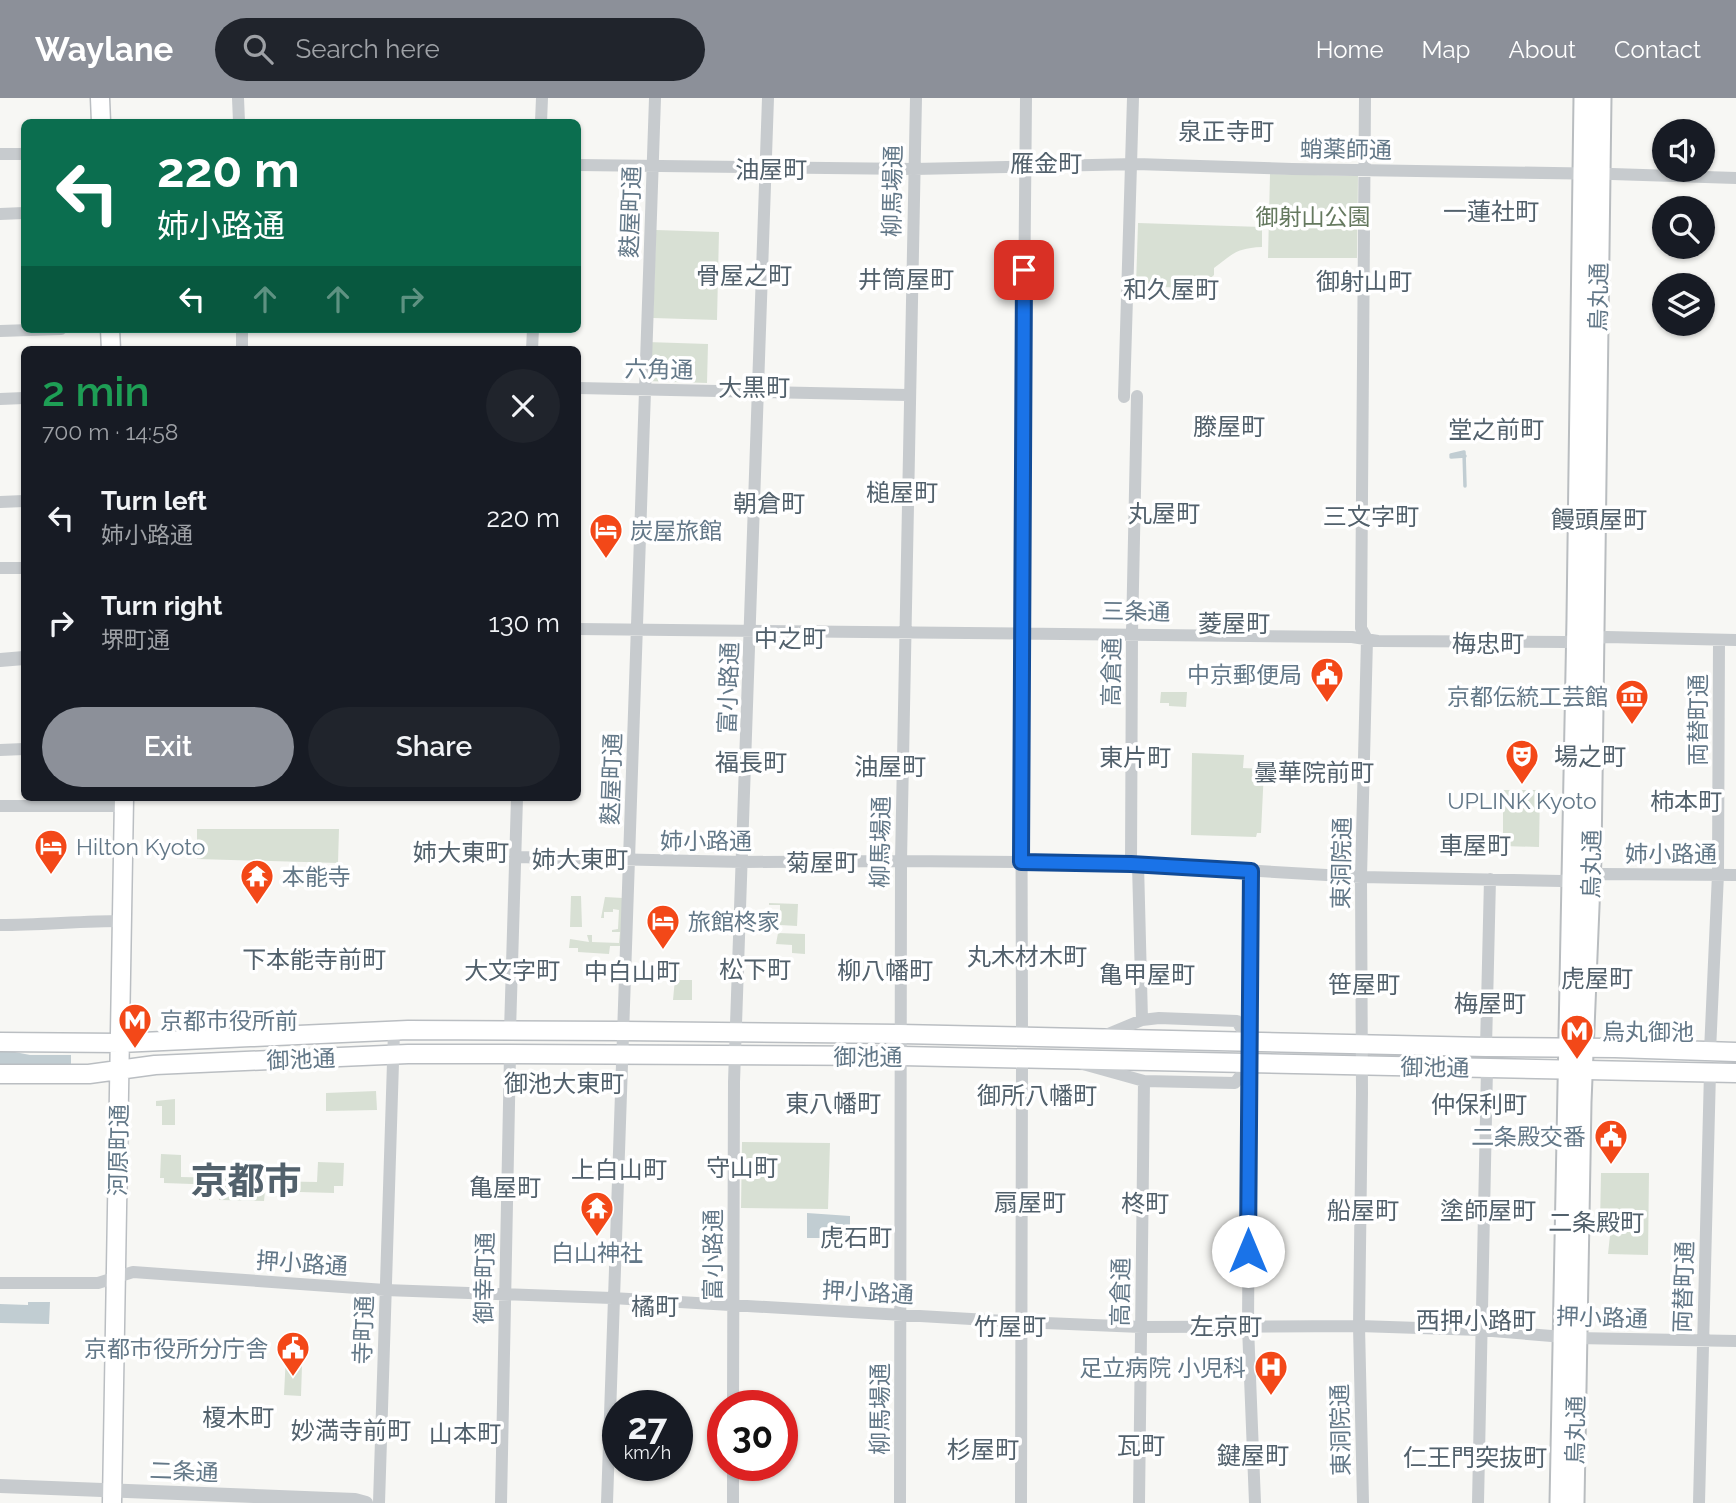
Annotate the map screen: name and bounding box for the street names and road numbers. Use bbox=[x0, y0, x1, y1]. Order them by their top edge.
street label: 蛸薬師通 bbox=[1300, 135, 1392, 163]
street label: 柳馬場通 bbox=[878, 145, 906, 237]
street label: 麩屋町通 bbox=[615, 166, 645, 258]
street label: 烏丸通 bbox=[1584, 262, 1612, 332]
street label: 六角通 bbox=[624, 355, 694, 383]
street label: 三条通 bbox=[1101, 597, 1171, 625]
street label: 高倉通 bbox=[1097, 637, 1125, 707]
street label: 富小路通 bbox=[713, 642, 743, 734]
street label: 両替町通 bbox=[1684, 674, 1711, 766]
street label: 麩屋町通 bbox=[596, 733, 626, 825]
street label: 柳馬場通 bbox=[866, 796, 894, 888]
street label: 東洞院通 bbox=[1327, 817, 1355, 909]
street label: 姉小路通 bbox=[660, 827, 752, 854]
street label: 烏丸通 bbox=[1577, 829, 1605, 899]
street label: 姉小路通 bbox=[1625, 840, 1717, 867]
street label: 御池通 bbox=[834, 1043, 903, 1070]
street label: 御池通 bbox=[266, 1044, 336, 1074]
street label: 御池通 bbox=[1400, 1053, 1470, 1081]
street label: 河原町通 bbox=[104, 1104, 132, 1196]
street label: 富小路通 bbox=[699, 1209, 726, 1301]
street label: 御幸町通 bbox=[470, 1232, 498, 1324]
street label: 両替町通 bbox=[1668, 1241, 1698, 1333]
street label: 押小路通 bbox=[255, 1246, 349, 1280]
street label: 高倉通 bbox=[1106, 1257, 1134, 1327]
street label: 押小路通 bbox=[821, 1276, 915, 1308]
street label: 寺町通 bbox=[348, 1295, 378, 1365]
street label: 押小路通 bbox=[1556, 1302, 1648, 1332]
street label: 柳馬場通 bbox=[866, 1363, 893, 1455]
street label: 東洞院通 bbox=[1326, 1384, 1354, 1476]
street label: 烏丸通 bbox=[1561, 1395, 1589, 1465]
street label: 二条通 bbox=[149, 1456, 219, 1486]

